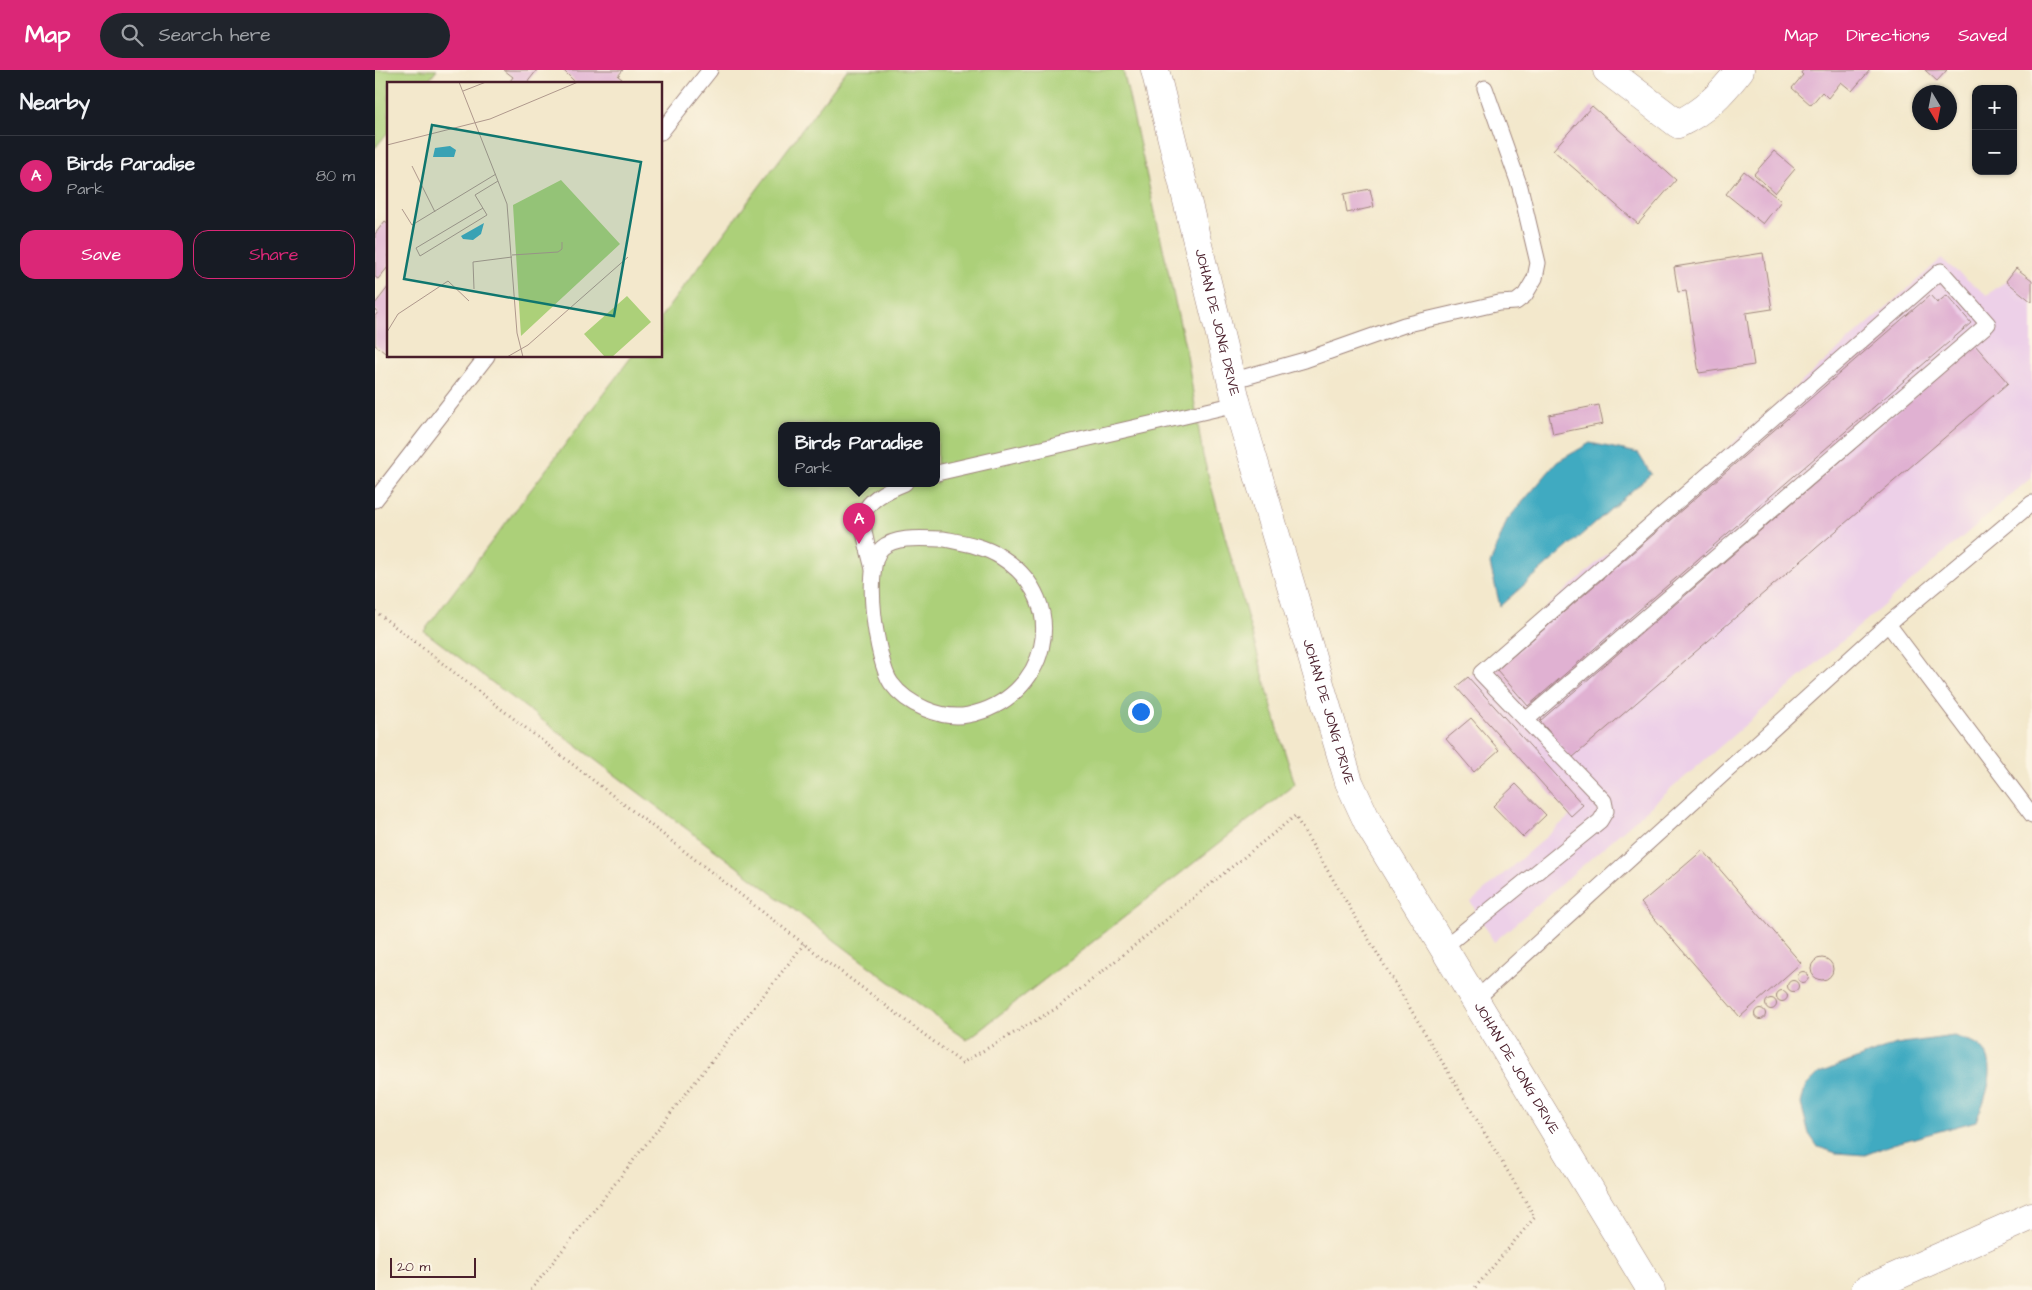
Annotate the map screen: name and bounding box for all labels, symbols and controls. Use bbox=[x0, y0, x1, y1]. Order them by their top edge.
search box bbox=[100, 13, 450, 58]
text: Map bbox=[25, 18, 70, 52]
icon: search bbox=[118, 21, 146, 49]
text: Search here bbox=[158, 22, 271, 49]
text: Map bbox=[1784, 23, 1818, 48]
text: Directions bbox=[1846, 23, 1930, 48]
text: Saved bbox=[1958, 23, 2007, 48]
inset map bbox=[387, 82, 663, 358]
north arrow bbox=[1912, 85, 1957, 130]
map controls bbox=[1972, 85, 2017, 175]
button: + bbox=[1972, 85, 2017, 130]
text: Nearby bbox=[20, 88, 90, 117]
button: − bbox=[1972, 130, 2017, 175]
text: Birds Paradise bbox=[67, 151, 195, 178]
text: A bbox=[31, 165, 41, 187]
text: 80 m bbox=[316, 165, 355, 187]
text: Park bbox=[67, 178, 104, 200]
button: Save bbox=[20, 230, 183, 279]
button: Share bbox=[193, 230, 355, 279]
street label: JOHAN DE JONG DRIVE bbox=[1189, 247, 1245, 399]
popup bbox=[778, 422, 940, 487]
text: Birds Paradise bbox=[795, 430, 923, 457]
text: Park bbox=[795, 457, 832, 479]
pin: A bbox=[843, 503, 875, 544]
street label: JOHAN DE JONG DRIVE bbox=[1297, 637, 1359, 788]
your location bbox=[1128, 699, 1154, 725]
street label: JOHAN DE JONG DRIVE bbox=[1469, 999, 1564, 1138]
scale bar bbox=[390, 1255, 476, 1278]
text: 20 m bbox=[397, 1257, 430, 1277]

